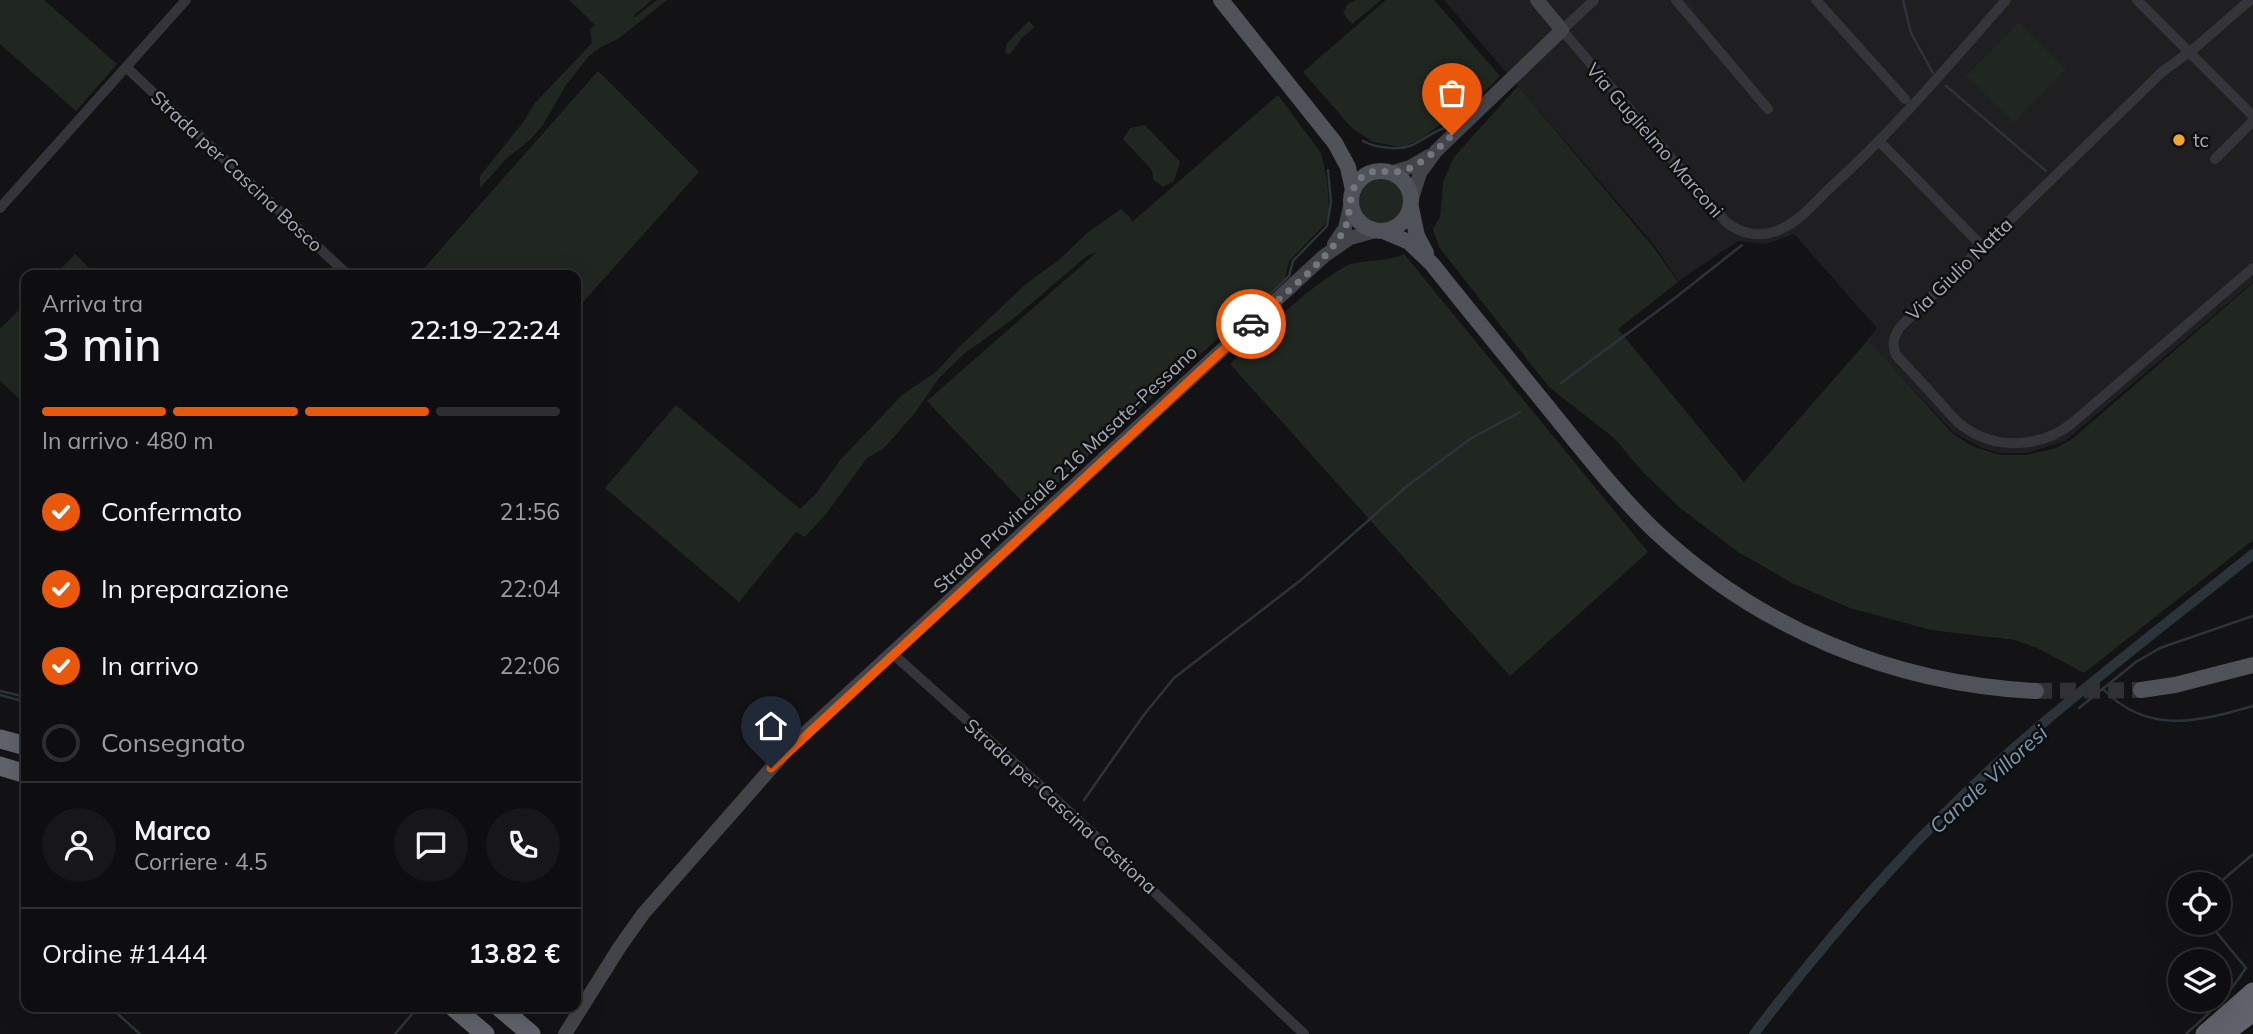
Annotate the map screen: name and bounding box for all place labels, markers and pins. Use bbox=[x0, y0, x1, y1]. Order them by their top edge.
pin bbox=[1422, 63, 1482, 135]
place label: tc bbox=[2193, 128, 2209, 152]
marker: tc bbox=[2171, 132, 2187, 148]
pin bbox=[741, 696, 801, 768]

